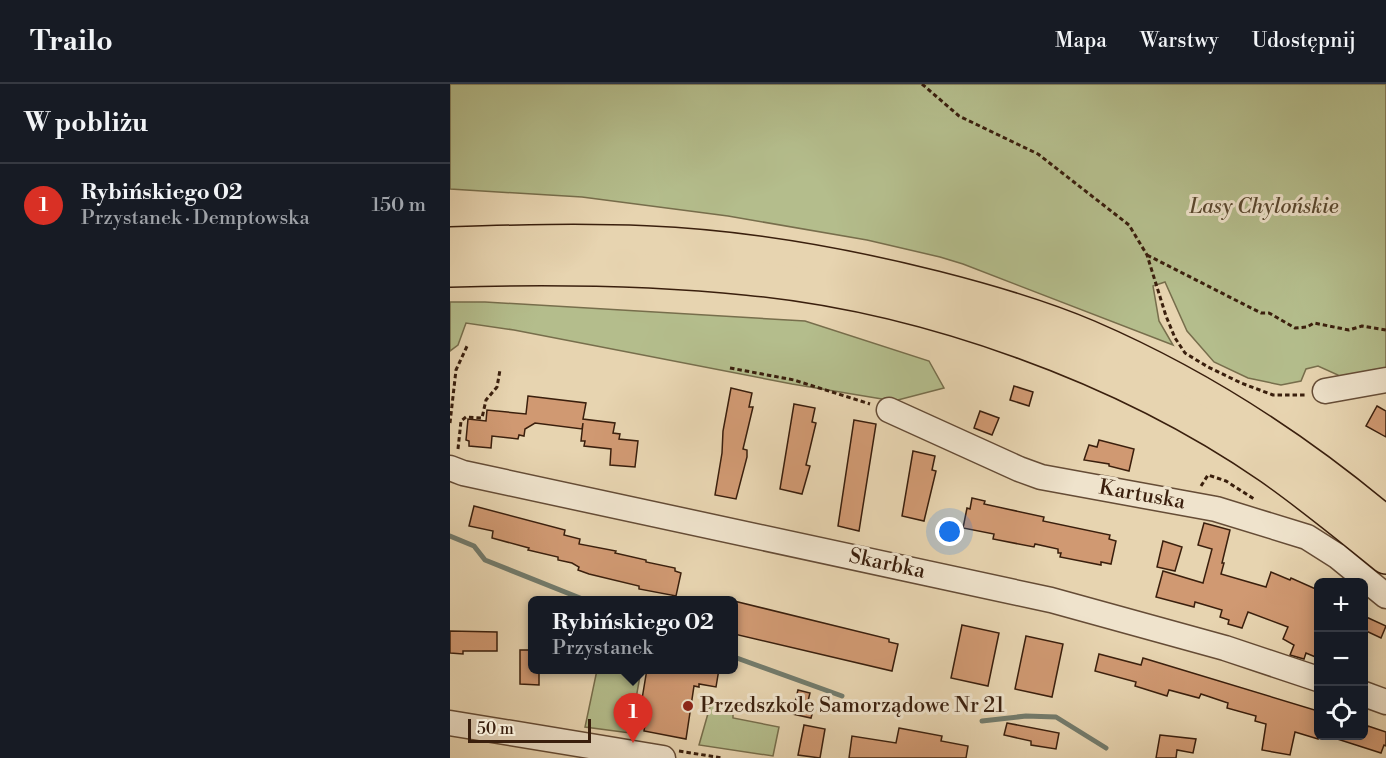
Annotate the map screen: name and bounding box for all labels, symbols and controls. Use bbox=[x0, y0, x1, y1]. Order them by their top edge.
text: Trailo bbox=[30, 24, 113, 59]
text: Mapa bbox=[1055, 28, 1107, 54]
text: Warstwy bbox=[1140, 28, 1219, 54]
text: Udostępnij bbox=[1252, 28, 1356, 54]
text: W pobliżu bbox=[24, 107, 148, 139]
text: Rybińskiego 02 bbox=[81, 179, 243, 206]
text: 1 bbox=[39, 193, 48, 218]
text: 150 m bbox=[371, 193, 426, 218]
park label: Lasy Chylońskie bbox=[1188, 194, 1339, 220]
text: Przystanek · Demptowska bbox=[81, 206, 310, 231]
street label: Kartuska bbox=[1097, 475, 1188, 515]
your location bbox=[935, 517, 964, 546]
street label: Skarbka bbox=[846, 543, 928, 585]
map controls bbox=[1314, 578, 1368, 740]
button: + bbox=[1314, 578, 1368, 632]
popup bbox=[528, 596, 738, 674]
text: Rybińskiego 02 bbox=[552, 609, 714, 636]
button: − bbox=[1314, 632, 1368, 686]
text: Przystanek bbox=[552, 636, 653, 661]
button: locate bbox=[1314, 686, 1368, 740]
place label: Przedszkole Samorządowe Nr 21 bbox=[700, 693, 1005, 719]
pin: 1 bbox=[614, 694, 652, 743]
marker: Przedszkole Samorządowe Nr 21 bbox=[681, 699, 695, 713]
scale bar bbox=[468, 716, 591, 744]
text: 50 m bbox=[477, 719, 514, 739]

